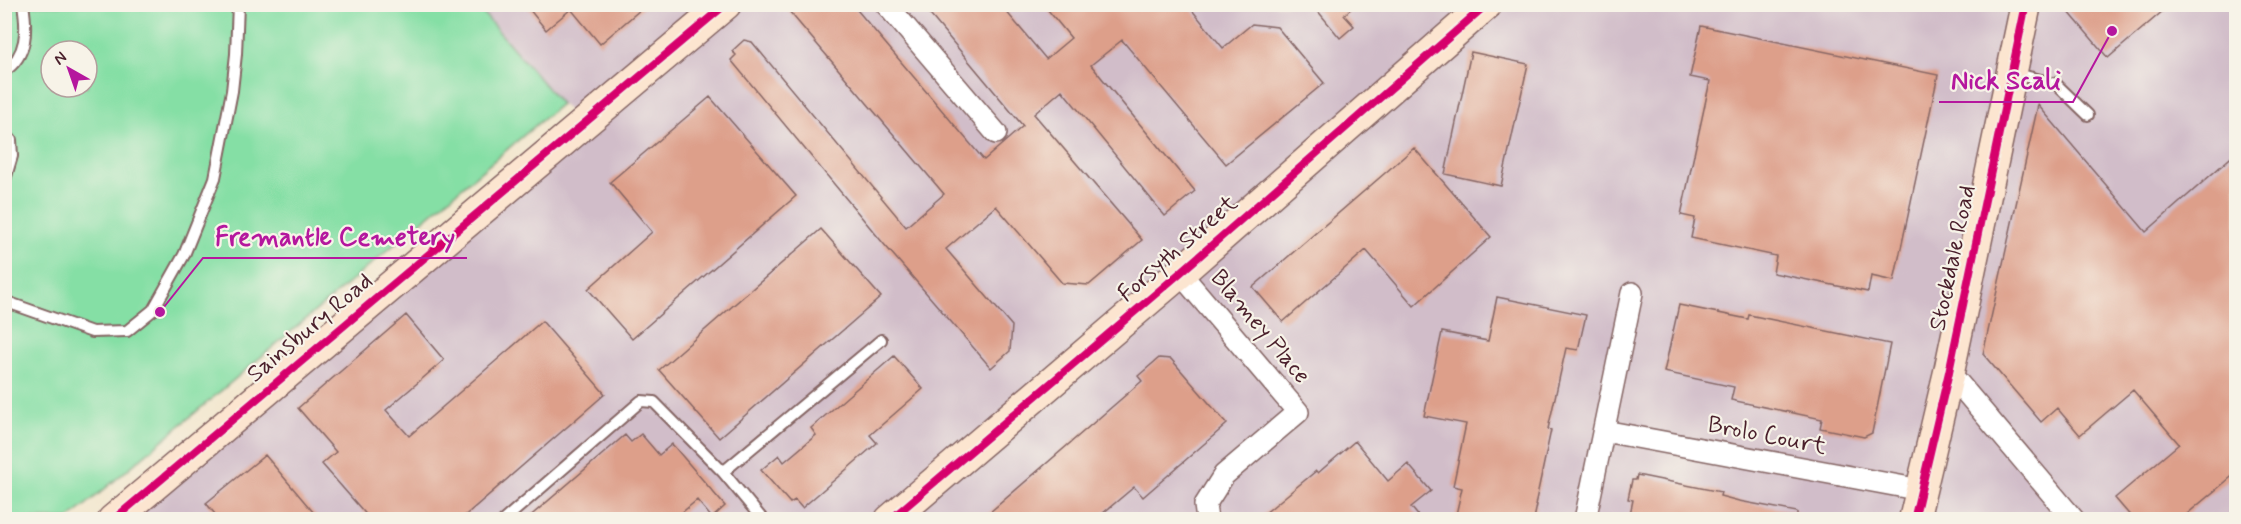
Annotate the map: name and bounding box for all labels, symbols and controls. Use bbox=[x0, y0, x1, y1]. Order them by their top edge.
north arrow bbox=[39, 39, 99, 99]
text: N bbox=[49, 47, 71, 70]
callout: Nick Scali bbox=[1939, 58, 2073, 102]
text: Nick Scali bbox=[1951, 65, 2061, 99]
street label: Stockdale Road bbox=[1922, 182, 1984, 334]
street label: Forsyth Street bbox=[1112, 188, 1244, 310]
callout: Fremantle Cemetery bbox=[203, 214, 467, 258]
text: Fremantle Cemetery bbox=[215, 221, 455, 255]
street label: Blamey Place bbox=[1203, 263, 1317, 391]
street label: Sainsbury Road bbox=[240, 266, 380, 390]
street label: Brolo Court bbox=[1705, 409, 1829, 463]

